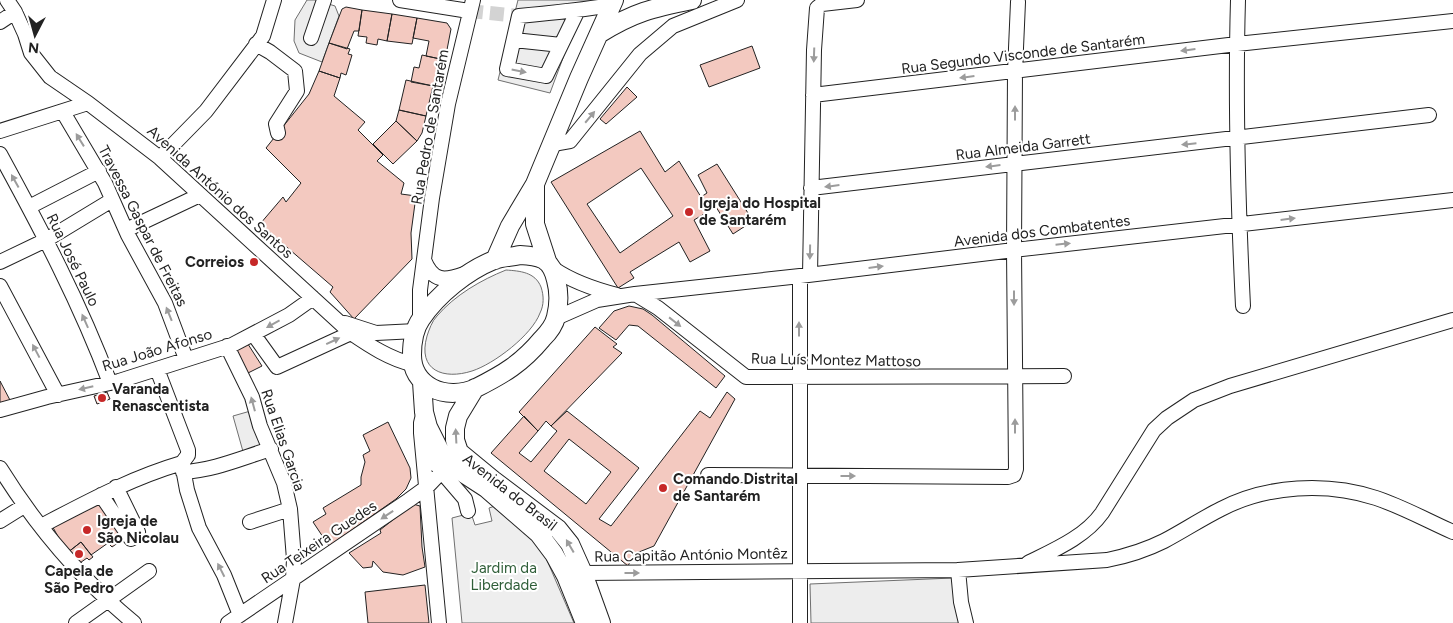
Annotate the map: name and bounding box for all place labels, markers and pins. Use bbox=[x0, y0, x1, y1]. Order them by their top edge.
place label: Igreja do Hospital de Santarém bbox=[699, 194, 821, 229]
marker: Igreja do Hospital de Santarém bbox=[683, 206, 695, 218]
place label: Correios bbox=[185, 253, 244, 271]
marker: Correios bbox=[248, 256, 260, 268]
place label: Varanda Renascentista bbox=[112, 380, 209, 415]
marker: Varanda Renascentista bbox=[96, 392, 108, 404]
place label: Comando Distrital de Santarém bbox=[673, 470, 798, 505]
marker: Comando Distrital de Santarém bbox=[657, 482, 669, 494]
place label: Igreja de São Nicolau bbox=[97, 512, 179, 547]
marker: Igreja de São Nicolau bbox=[81, 524, 93, 536]
marker: Capela de São Pedro bbox=[73, 548, 85, 560]
place label: Capela de São Pedro bbox=[44, 562, 114, 597]

